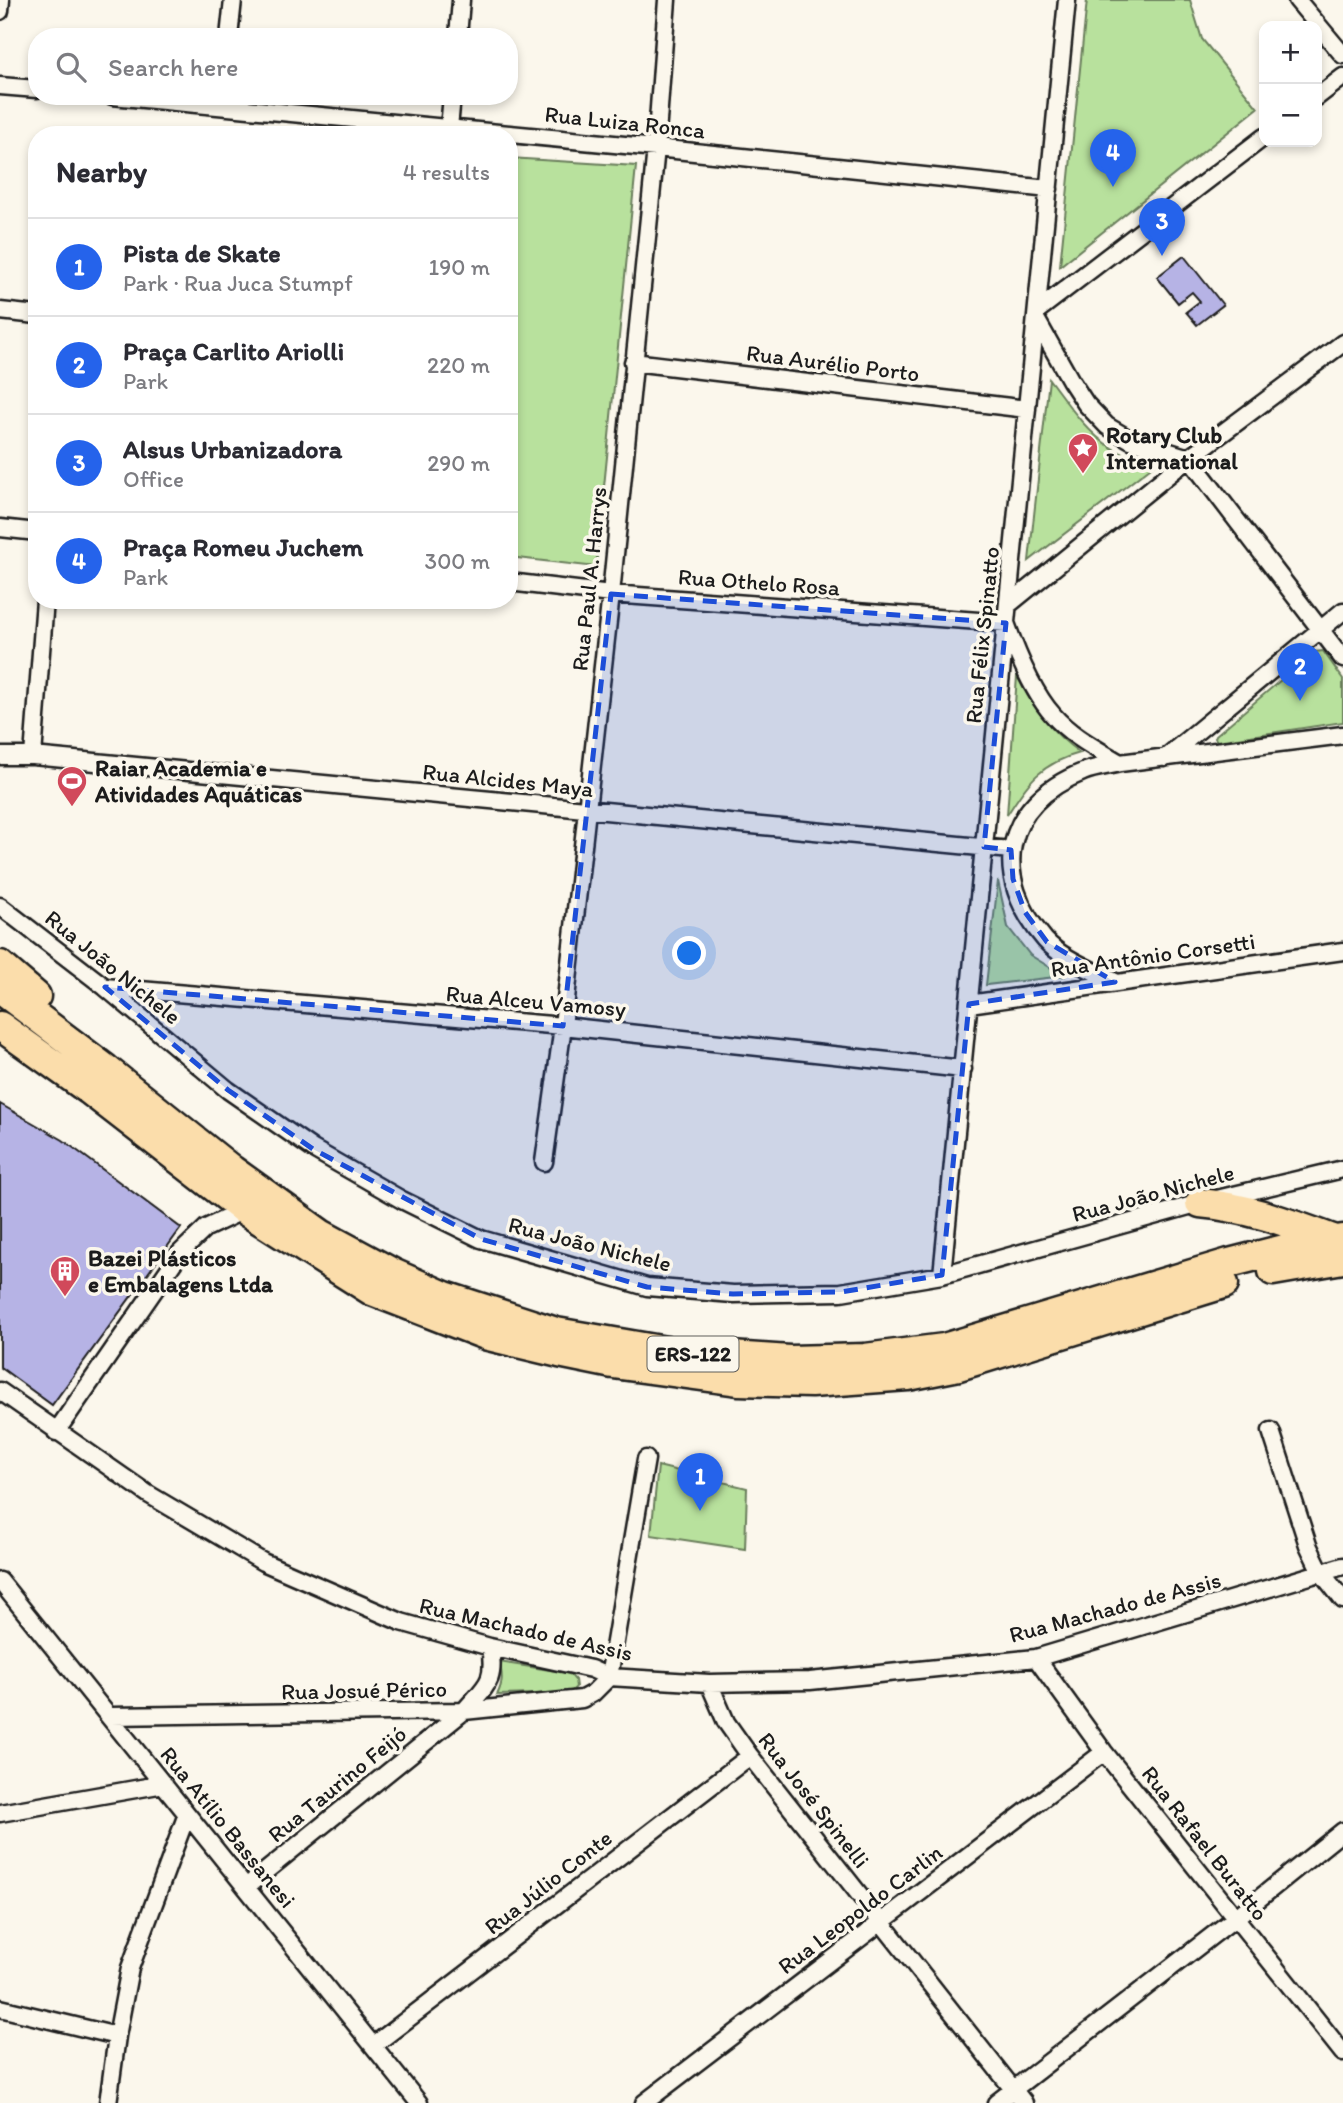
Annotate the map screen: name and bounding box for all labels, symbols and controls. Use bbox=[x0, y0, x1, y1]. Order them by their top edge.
map controls bbox=[1259, 21, 1322, 147]
button: + bbox=[1259, 21, 1322, 84]
search box bbox=[28, 28, 518, 105]
icon: search bbox=[52, 48, 90, 86]
text: Search here bbox=[108, 51, 238, 83]
button: − bbox=[1259, 84, 1322, 147]
street label: Rua Luiza Ronca bbox=[543, 100, 707, 144]
pin: 4 bbox=[1090, 129, 1136, 187]
text: Nearby bbox=[56, 153, 147, 190]
text: 4 results bbox=[403, 158, 490, 186]
pin: 3 bbox=[1139, 198, 1185, 256]
text: Pista de Skate bbox=[123, 237, 281, 269]
text: 1 bbox=[74, 253, 84, 281]
text: 190 m bbox=[429, 253, 490, 281]
text: Park · Rua Juca Stumpf bbox=[123, 269, 353, 297]
text: Praça Carlito Ariolli bbox=[123, 335, 344, 367]
street label: Rua Aurélio Porto bbox=[745, 338, 921, 388]
text: 2 bbox=[73, 351, 85, 379]
text: 220 m bbox=[427, 351, 490, 379]
text: Park bbox=[123, 367, 168, 395]
place label: Rotary Club International bbox=[1106, 421, 1238, 475]
place icon: Rotary Club International bbox=[1066, 431, 1100, 475]
text: Alsus Urbanizadora bbox=[123, 433, 342, 465]
text: 3 bbox=[73, 449, 85, 477]
text: 290 m bbox=[427, 449, 490, 477]
text: Office bbox=[123, 465, 184, 493]
street label: Rua Paul A. Harrys bbox=[565, 486, 613, 672]
text: Praça Romeu Juchem bbox=[123, 531, 363, 563]
street label: Rua Félix Spinatto bbox=[959, 545, 1005, 725]
text: 4 bbox=[72, 547, 86, 575]
text: 300 m bbox=[425, 547, 490, 575]
street label: Rua Othelo Rosa bbox=[677, 562, 841, 602]
text: Park bbox=[123, 563, 168, 591]
pin: 2 bbox=[1277, 643, 1323, 701]
place label: Raiar Academia e Atividades Aquáticas bbox=[94, 754, 302, 808]
street label: Rua Alcides Maya bbox=[421, 757, 595, 803]
sports icon: Raiar Academia e Atividades Aquáticas bbox=[55, 764, 89, 808]
street label: Rua João Nichele bbox=[39, 904, 187, 1030]
street label: Rua Antônio Corsetti bbox=[1049, 927, 1257, 983]
your location bbox=[672, 936, 706, 970]
street label: Rua Alceu Vamosy bbox=[445, 979, 627, 1023]
street label: Rua João Nichele bbox=[1069, 1158, 1237, 1228]
street label: Rua João Nichele bbox=[506, 1210, 674, 1278]
place label: Bazei Plásticos e Embalagens Ltda bbox=[88, 1244, 274, 1298]
building icon: Bazei Plásticos e Embalagens Ltda bbox=[48, 1254, 82, 1298]
road number: ERS-122 bbox=[648, 1336, 738, 1372]
pin: 1 bbox=[677, 1453, 723, 1511]
street label: Rua Machado de Assis bbox=[1006, 1565, 1224, 1649]
street label: Rua Machado de Assis bbox=[417, 1591, 635, 1667]
street label: Rua Josué Périco bbox=[281, 1675, 447, 1705]
street label: Rua Taurino Feijó bbox=[262, 1720, 412, 1848]
street label: Rua José Spinelli bbox=[752, 1726, 876, 1874]
street label: Rua Atílio Bassanesi bbox=[154, 1741, 302, 1913]
street label: Rua Rafael Buratto bbox=[1136, 1760, 1274, 1926]
street label: Rua Júlio Conte bbox=[479, 1823, 617, 1941]
street label: Rua Leopoldo Carlin bbox=[772, 1838, 948, 1980]

